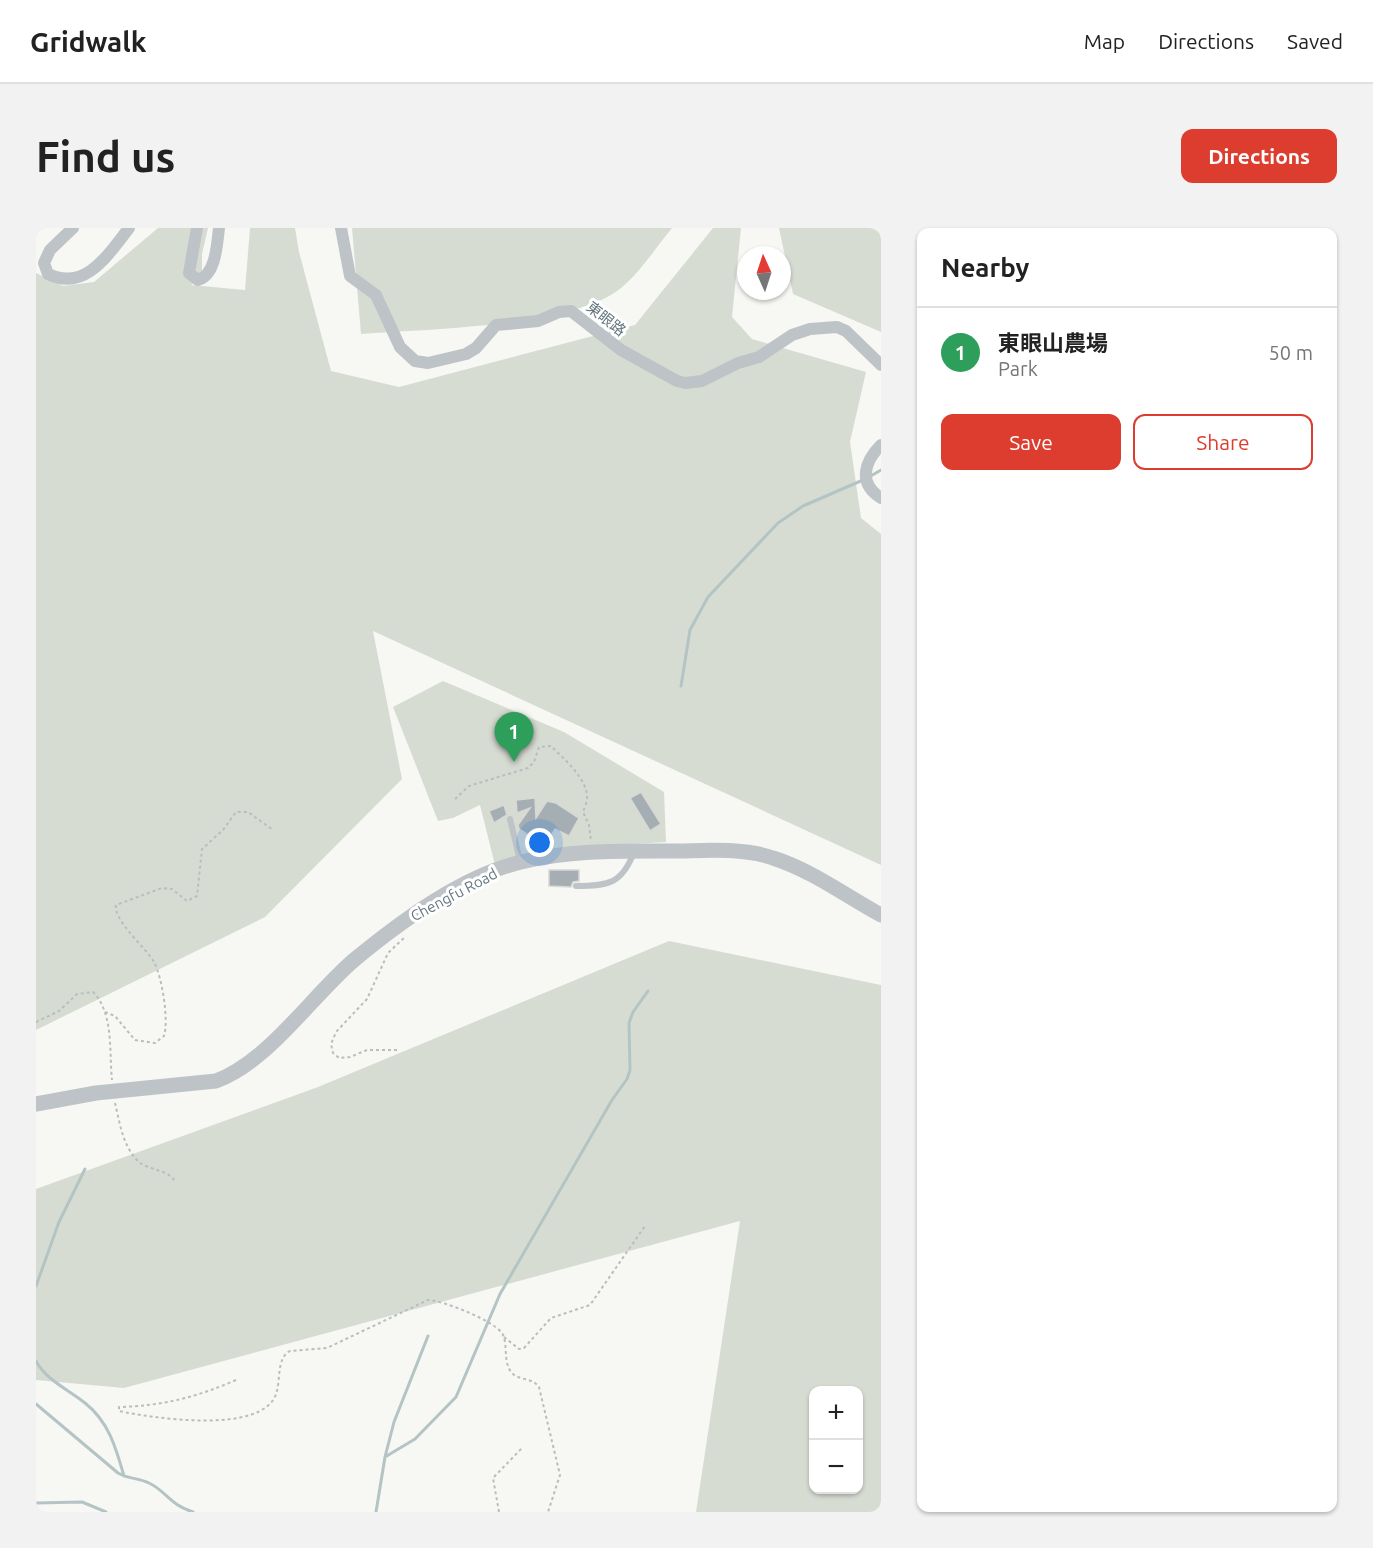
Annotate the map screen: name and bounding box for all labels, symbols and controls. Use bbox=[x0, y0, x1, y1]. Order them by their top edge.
text: Gridwalk bbox=[30, 26, 147, 57]
text: Map bbox=[1084, 29, 1125, 53]
text: Directions bbox=[1158, 29, 1254, 53]
text: Saved bbox=[1287, 29, 1343, 53]
button: Directions bbox=[1181, 129, 1337, 183]
text: Find us bbox=[36, 133, 175, 180]
north arrow bbox=[737, 246, 791, 300]
text: Nearby bbox=[941, 253, 1029, 282]
street label: 東眼路 bbox=[583, 298, 629, 339]
text: 東眼山農場 bbox=[998, 330, 1108, 355]
text: 1 bbox=[955, 341, 966, 364]
text: 50 m bbox=[1269, 341, 1313, 364]
text: Park bbox=[998, 357, 1038, 380]
button: Save bbox=[941, 414, 1121, 470]
button: Share bbox=[1133, 414, 1313, 470]
pin: 1 bbox=[494, 712, 534, 762]
your location bbox=[525, 828, 554, 857]
street label: Chengfu Road bbox=[408, 865, 500, 924]
map controls bbox=[809, 1386, 863, 1494]
button: + bbox=[809, 1386, 863, 1440]
button: − bbox=[809, 1440, 863, 1494]

